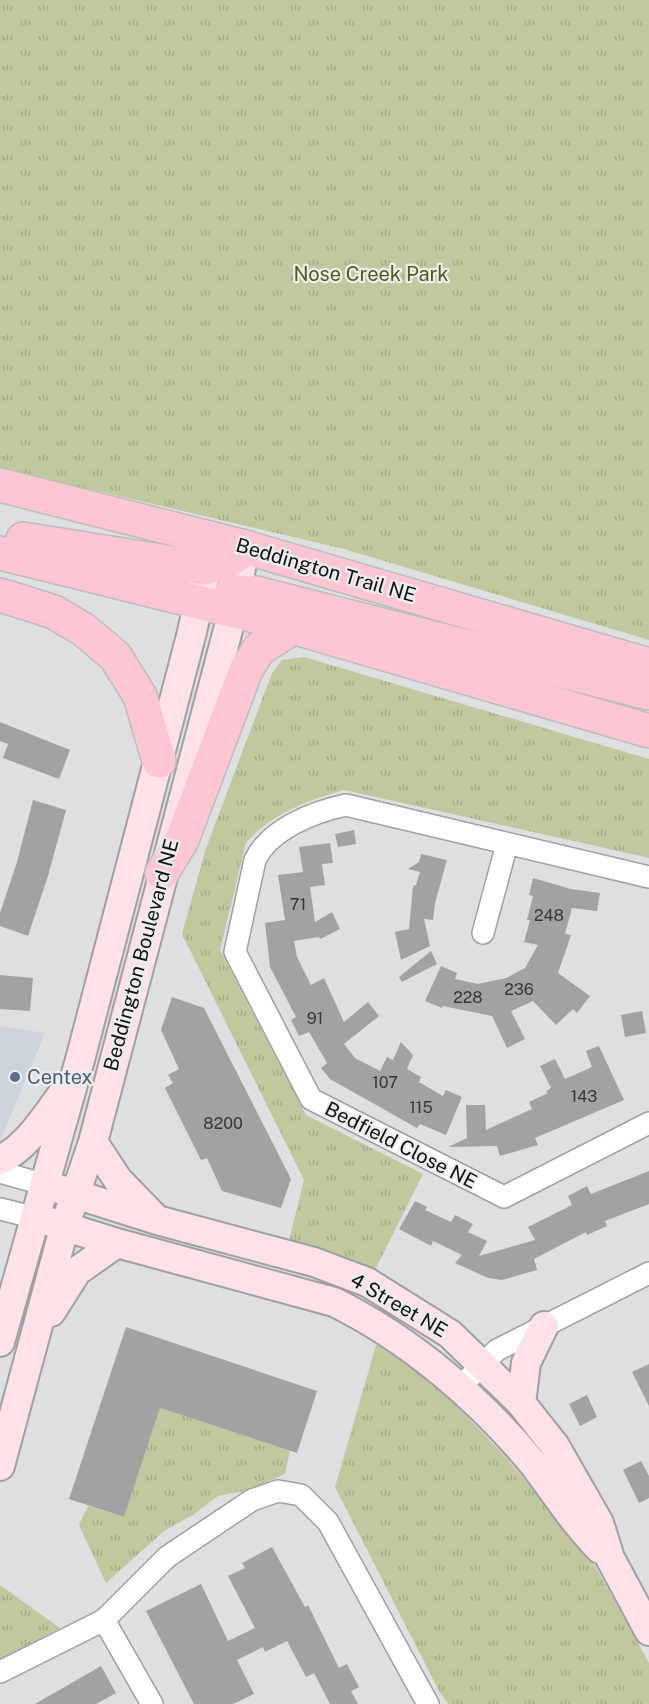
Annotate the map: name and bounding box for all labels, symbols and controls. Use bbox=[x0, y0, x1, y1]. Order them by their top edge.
park label: Nose Creek Park bbox=[293, 262, 449, 286]
street label: Beddington Trail NE bbox=[233, 533, 419, 607]
street label: Beddington Boulevard NE bbox=[98, 836, 184, 1074]
house number: 71 bbox=[290, 895, 306, 914]
house number: 248 bbox=[534, 906, 564, 925]
house number: 236 bbox=[504, 980, 534, 999]
house number: 228 bbox=[453, 988, 483, 1007]
house number: 91 bbox=[307, 1009, 323, 1028]
place label: Centex bbox=[27, 1065, 93, 1089]
marker: Centex bbox=[8, 1070, 22, 1084]
house number: 107 bbox=[372, 1073, 398, 1092]
house number: 143 bbox=[571, 1087, 597, 1106]
street label: Bedfield Close NE bbox=[321, 1096, 481, 1194]
house number: 115 bbox=[409, 1098, 433, 1117]
house number: 8200 bbox=[203, 1114, 243, 1133]
street label: 4 Street NE bbox=[346, 1268, 452, 1342]

